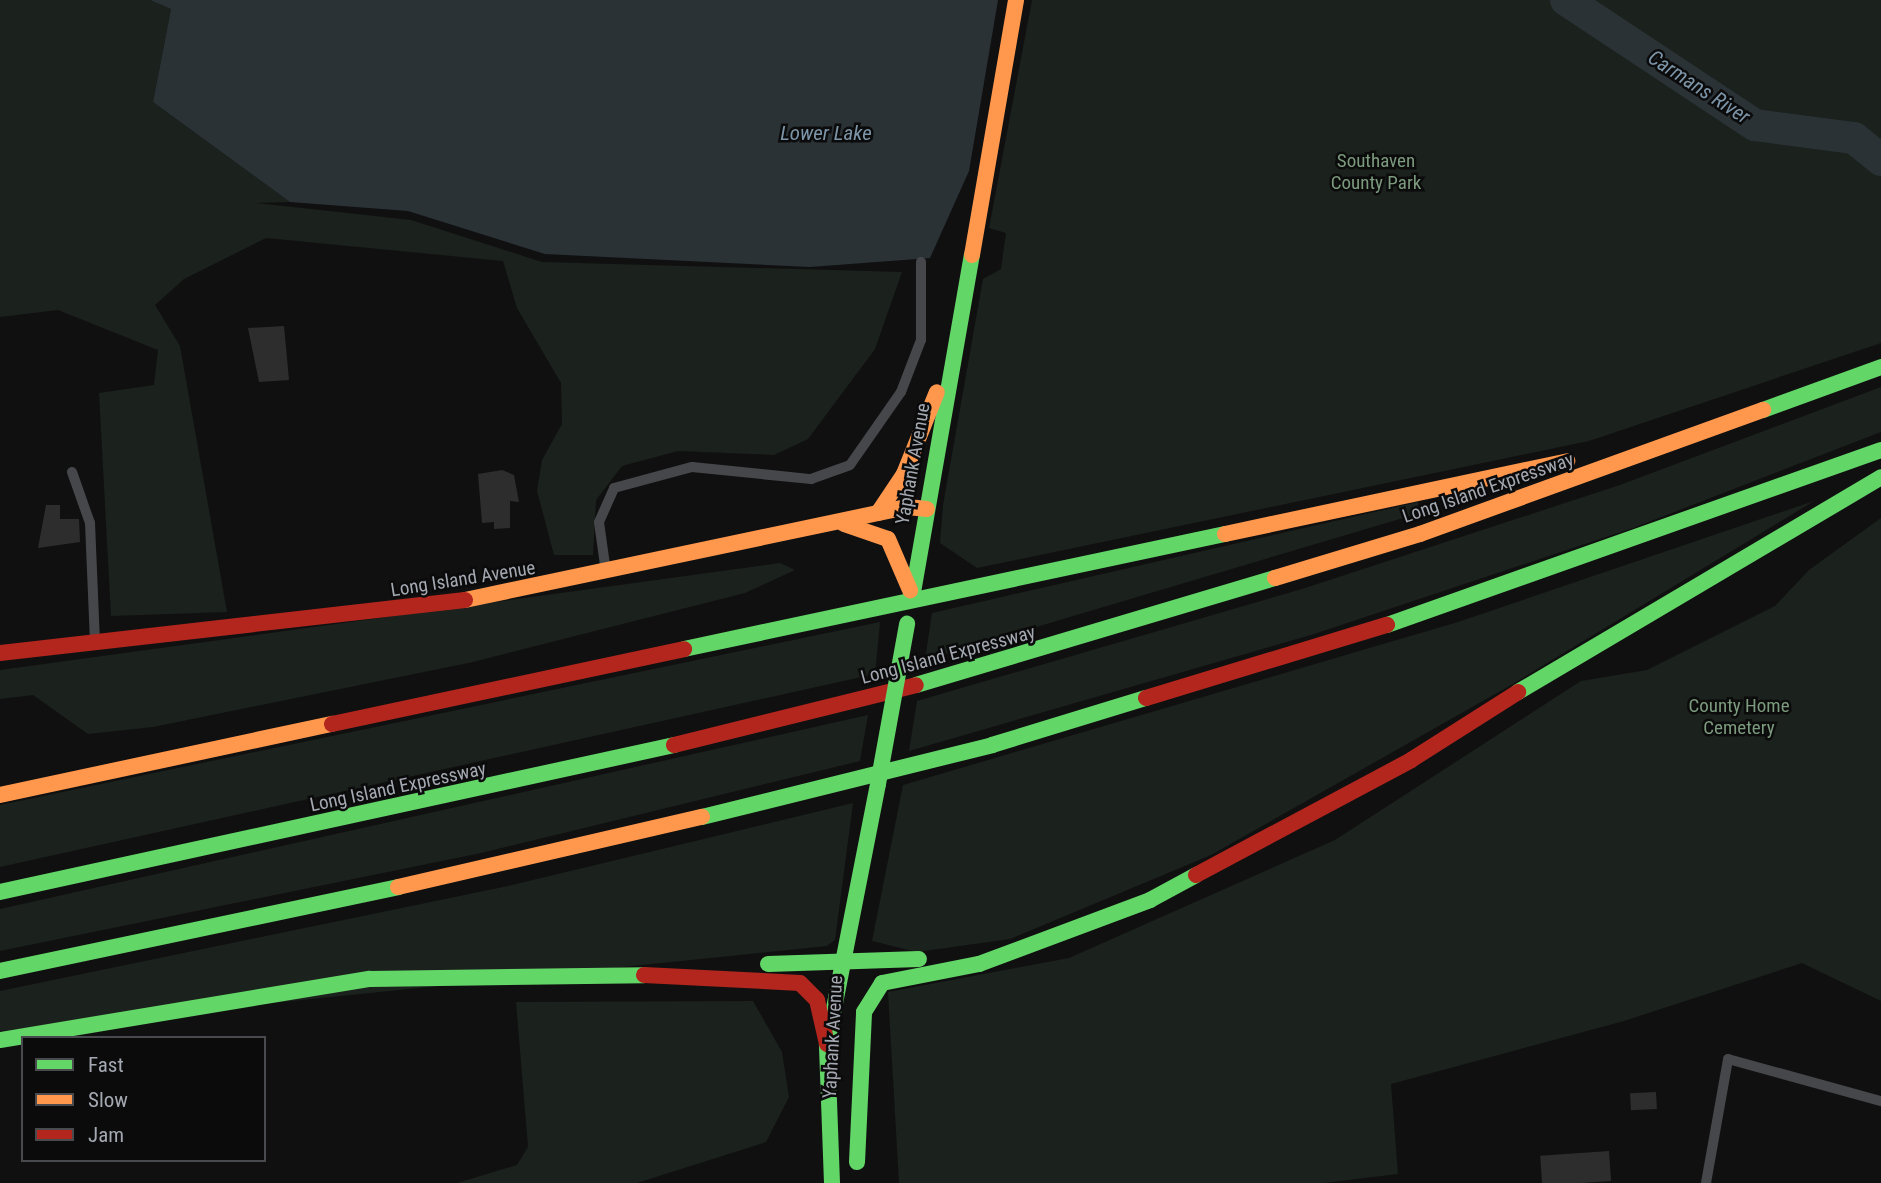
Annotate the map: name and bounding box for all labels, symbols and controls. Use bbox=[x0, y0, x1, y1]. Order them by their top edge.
water label: Carmans River bbox=[1643, 45, 1755, 129]
water label: Lower Lake bbox=[780, 120, 872, 146]
park label: Southaven County Park bbox=[1331, 150, 1421, 194]
street label: Yaphank Avenue bbox=[891, 402, 935, 526]
street label: Long Island Expressway bbox=[1399, 448, 1577, 528]
street label: Long Island Avenue bbox=[389, 556, 537, 602]
street label: Long Island Expressway bbox=[858, 621, 1038, 689]
park label: County Home Cemetery bbox=[1688, 695, 1790, 739]
street label: Long Island Expressway bbox=[308, 757, 488, 817]
street label: Yaphank Avenue bbox=[818, 975, 848, 1099]
legend bbox=[21, 1036, 266, 1162]
text: Fast bbox=[88, 1053, 124, 1077]
text: Slow bbox=[88, 1088, 128, 1112]
text: Jam bbox=[88, 1123, 124, 1147]

